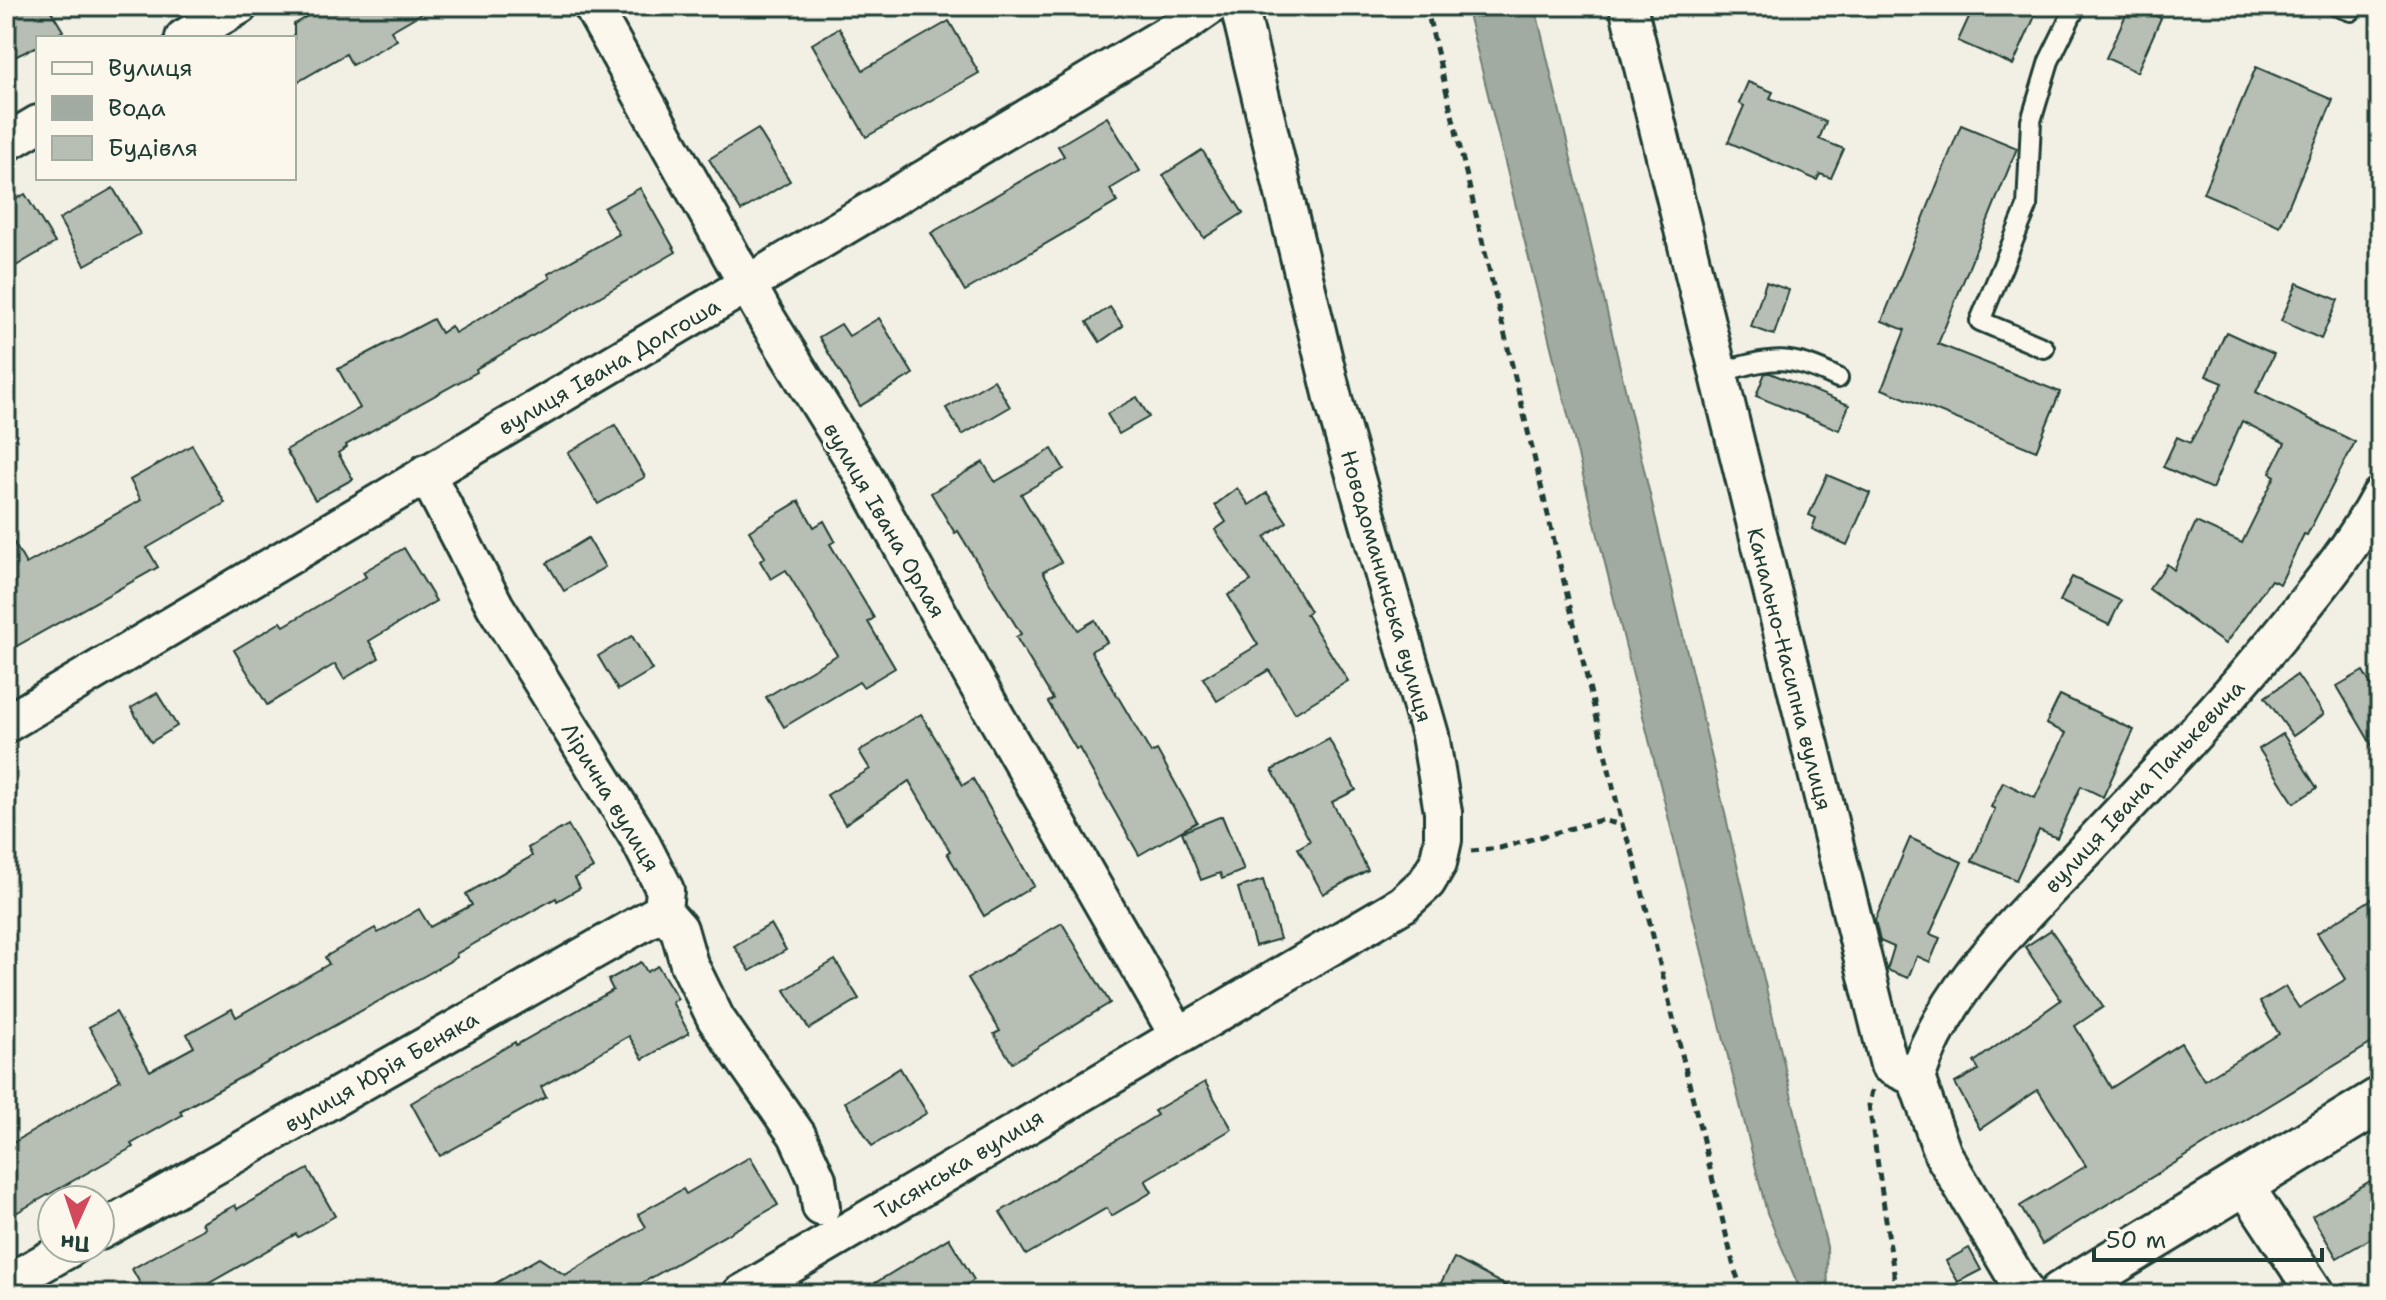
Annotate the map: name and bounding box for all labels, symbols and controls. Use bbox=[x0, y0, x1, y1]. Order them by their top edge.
legend bbox=[36, 36, 296, 180]
text: Вулиця bbox=[108, 52, 193, 84]
text: Вода bbox=[108, 92, 166, 124]
text: Будівля bbox=[108, 132, 198, 164]
street label: вулиця Івана Долгоша bbox=[493, 291, 726, 442]
street label: вулиця Івана Орлая bbox=[817, 417, 952, 623]
street label: Новодоманинська вулиця bbox=[1334, 447, 1439, 726]
street label: Канально-Насипна вулиця bbox=[1740, 525, 1839, 814]
street label: вулиця Івана Панькевича bbox=[2038, 673, 2251, 899]
street label: Лірична вулиця bbox=[555, 717, 666, 877]
street label: вулиця Юрія Беняка bbox=[279, 1004, 484, 1139]
street label: Тисянська вулиця bbox=[869, 1103, 1049, 1226]
north arrow bbox=[36, 1184, 116, 1264]
scale bar bbox=[2094, 1212, 2322, 1262]
text: 50 m bbox=[2106, 1224, 2166, 1256]
text: Пн bbox=[60, 1228, 90, 1259]

